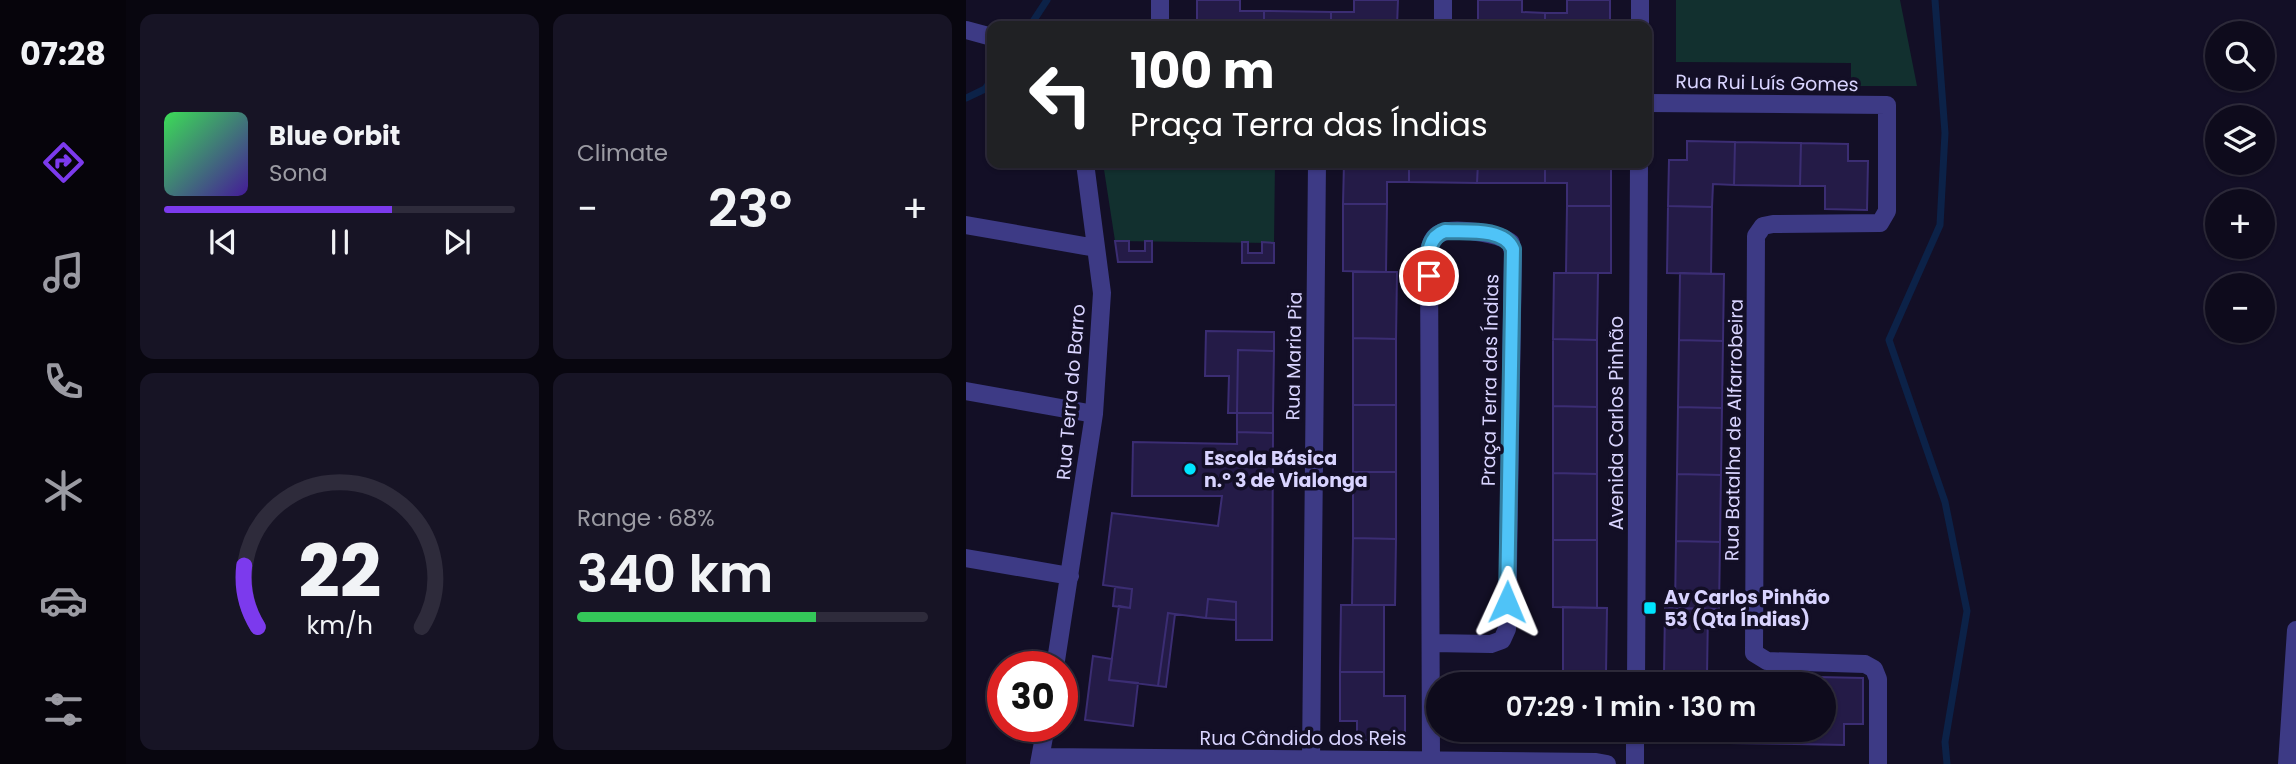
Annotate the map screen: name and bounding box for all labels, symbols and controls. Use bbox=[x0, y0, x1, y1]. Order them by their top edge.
map controls bbox=[2205, 21, 2275, 343]
button: search bbox=[2205, 21, 2275, 91]
text: 07:28 bbox=[20, 31, 106, 76]
text: 100 m bbox=[1130, 37, 1275, 105]
icon: left bbox=[1015, 49, 1106, 140]
street label: Rua Rui Luís Gomes bbox=[1675, 68, 1859, 98]
text: Praça Terra das Índias bbox=[1130, 102, 1488, 147]
button: layers bbox=[2205, 105, 2275, 175]
text: Blue Orbit bbox=[269, 118, 400, 154]
text: Climate bbox=[577, 137, 668, 169]
icon: directions bbox=[39, 138, 88, 187]
text: Sona bbox=[269, 157, 328, 189]
text: 23° bbox=[708, 172, 792, 245]
text: − bbox=[577, 182, 598, 235]
text: + bbox=[902, 182, 928, 235]
button: + bbox=[2205, 189, 2275, 259]
icon: previous bbox=[204, 223, 242, 261]
icon: pause bbox=[321, 223, 359, 261]
icon: next bbox=[438, 223, 476, 261]
pin bbox=[1399, 246, 1459, 306]
icon: music bbox=[39, 248, 88, 297]
icon: arrive bbox=[1410, 257, 1448, 295]
button: − bbox=[2205, 273, 2275, 343]
street label: Praça Terra das Índias bbox=[1475, 274, 1505, 486]
street label: Rua Maria Pia bbox=[1279, 291, 1309, 421]
street label: Rua Batalha de Alfarrobeira bbox=[1718, 299, 1750, 561]
street label: Rua Terra do Barro bbox=[1050, 303, 1092, 481]
street label: Avenida Carlos Pinhão bbox=[1603, 316, 1630, 530]
icon: phone bbox=[39, 357, 88, 406]
place label: Escola Básica n.º 3 de Vialonga bbox=[1204, 445, 1368, 494]
marker: Escola Básica n.º 3 de Vialonga bbox=[1182, 461, 1198, 477]
icon: climate bbox=[39, 466, 88, 515]
text: Range · 68% bbox=[577, 502, 715, 534]
text: 22 bbox=[298, 522, 381, 623]
text: 340 km bbox=[577, 537, 773, 610]
position arrow bbox=[1470, 565, 1544, 639]
icon: car bbox=[39, 576, 88, 625]
place label: Av Carlos Pinhão 53 (Qta Índias) bbox=[1664, 584, 1830, 633]
marker: Av Carlos Pinhão 53 (Qta Índias) bbox=[1642, 600, 1658, 616]
text: km/h bbox=[306, 608, 373, 643]
speed limit sign: 30 bbox=[987, 651, 1078, 742]
icon: filters bbox=[39, 685, 88, 734]
text: 07:29 · 1 min · 130 m bbox=[1506, 689, 1756, 725]
street label: Rua Cândido dos Reis bbox=[1200, 725, 1406, 752]

